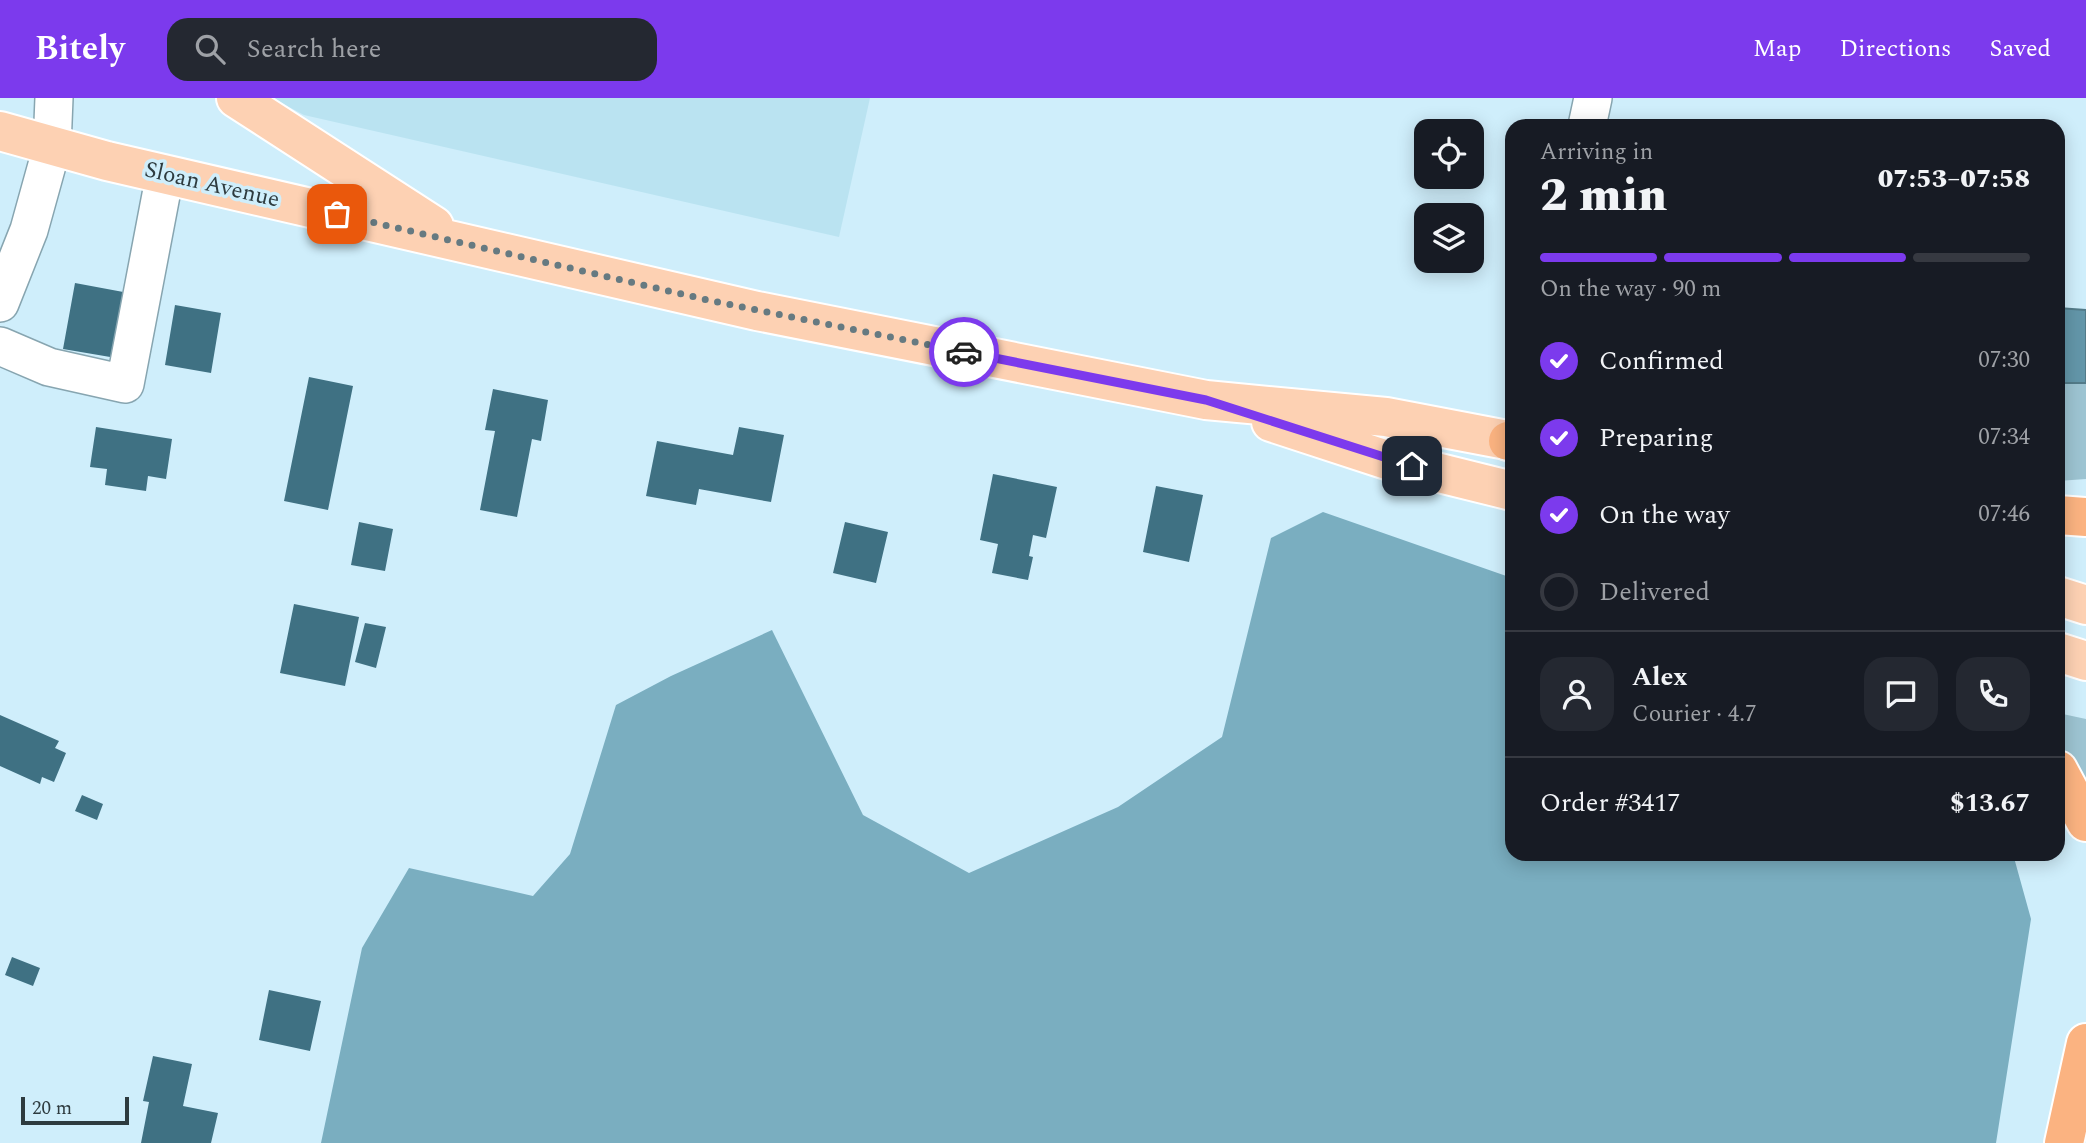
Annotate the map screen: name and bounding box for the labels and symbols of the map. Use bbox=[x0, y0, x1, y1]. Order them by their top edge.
street label: Sloan Avenue bbox=[141, 152, 283, 218]
pin bbox=[307, 184, 367, 244]
courier bbox=[929, 317, 999, 387]
pin bbox=[1382, 436, 1442, 496]
scale bar bbox=[21, 1094, 130, 1126]

